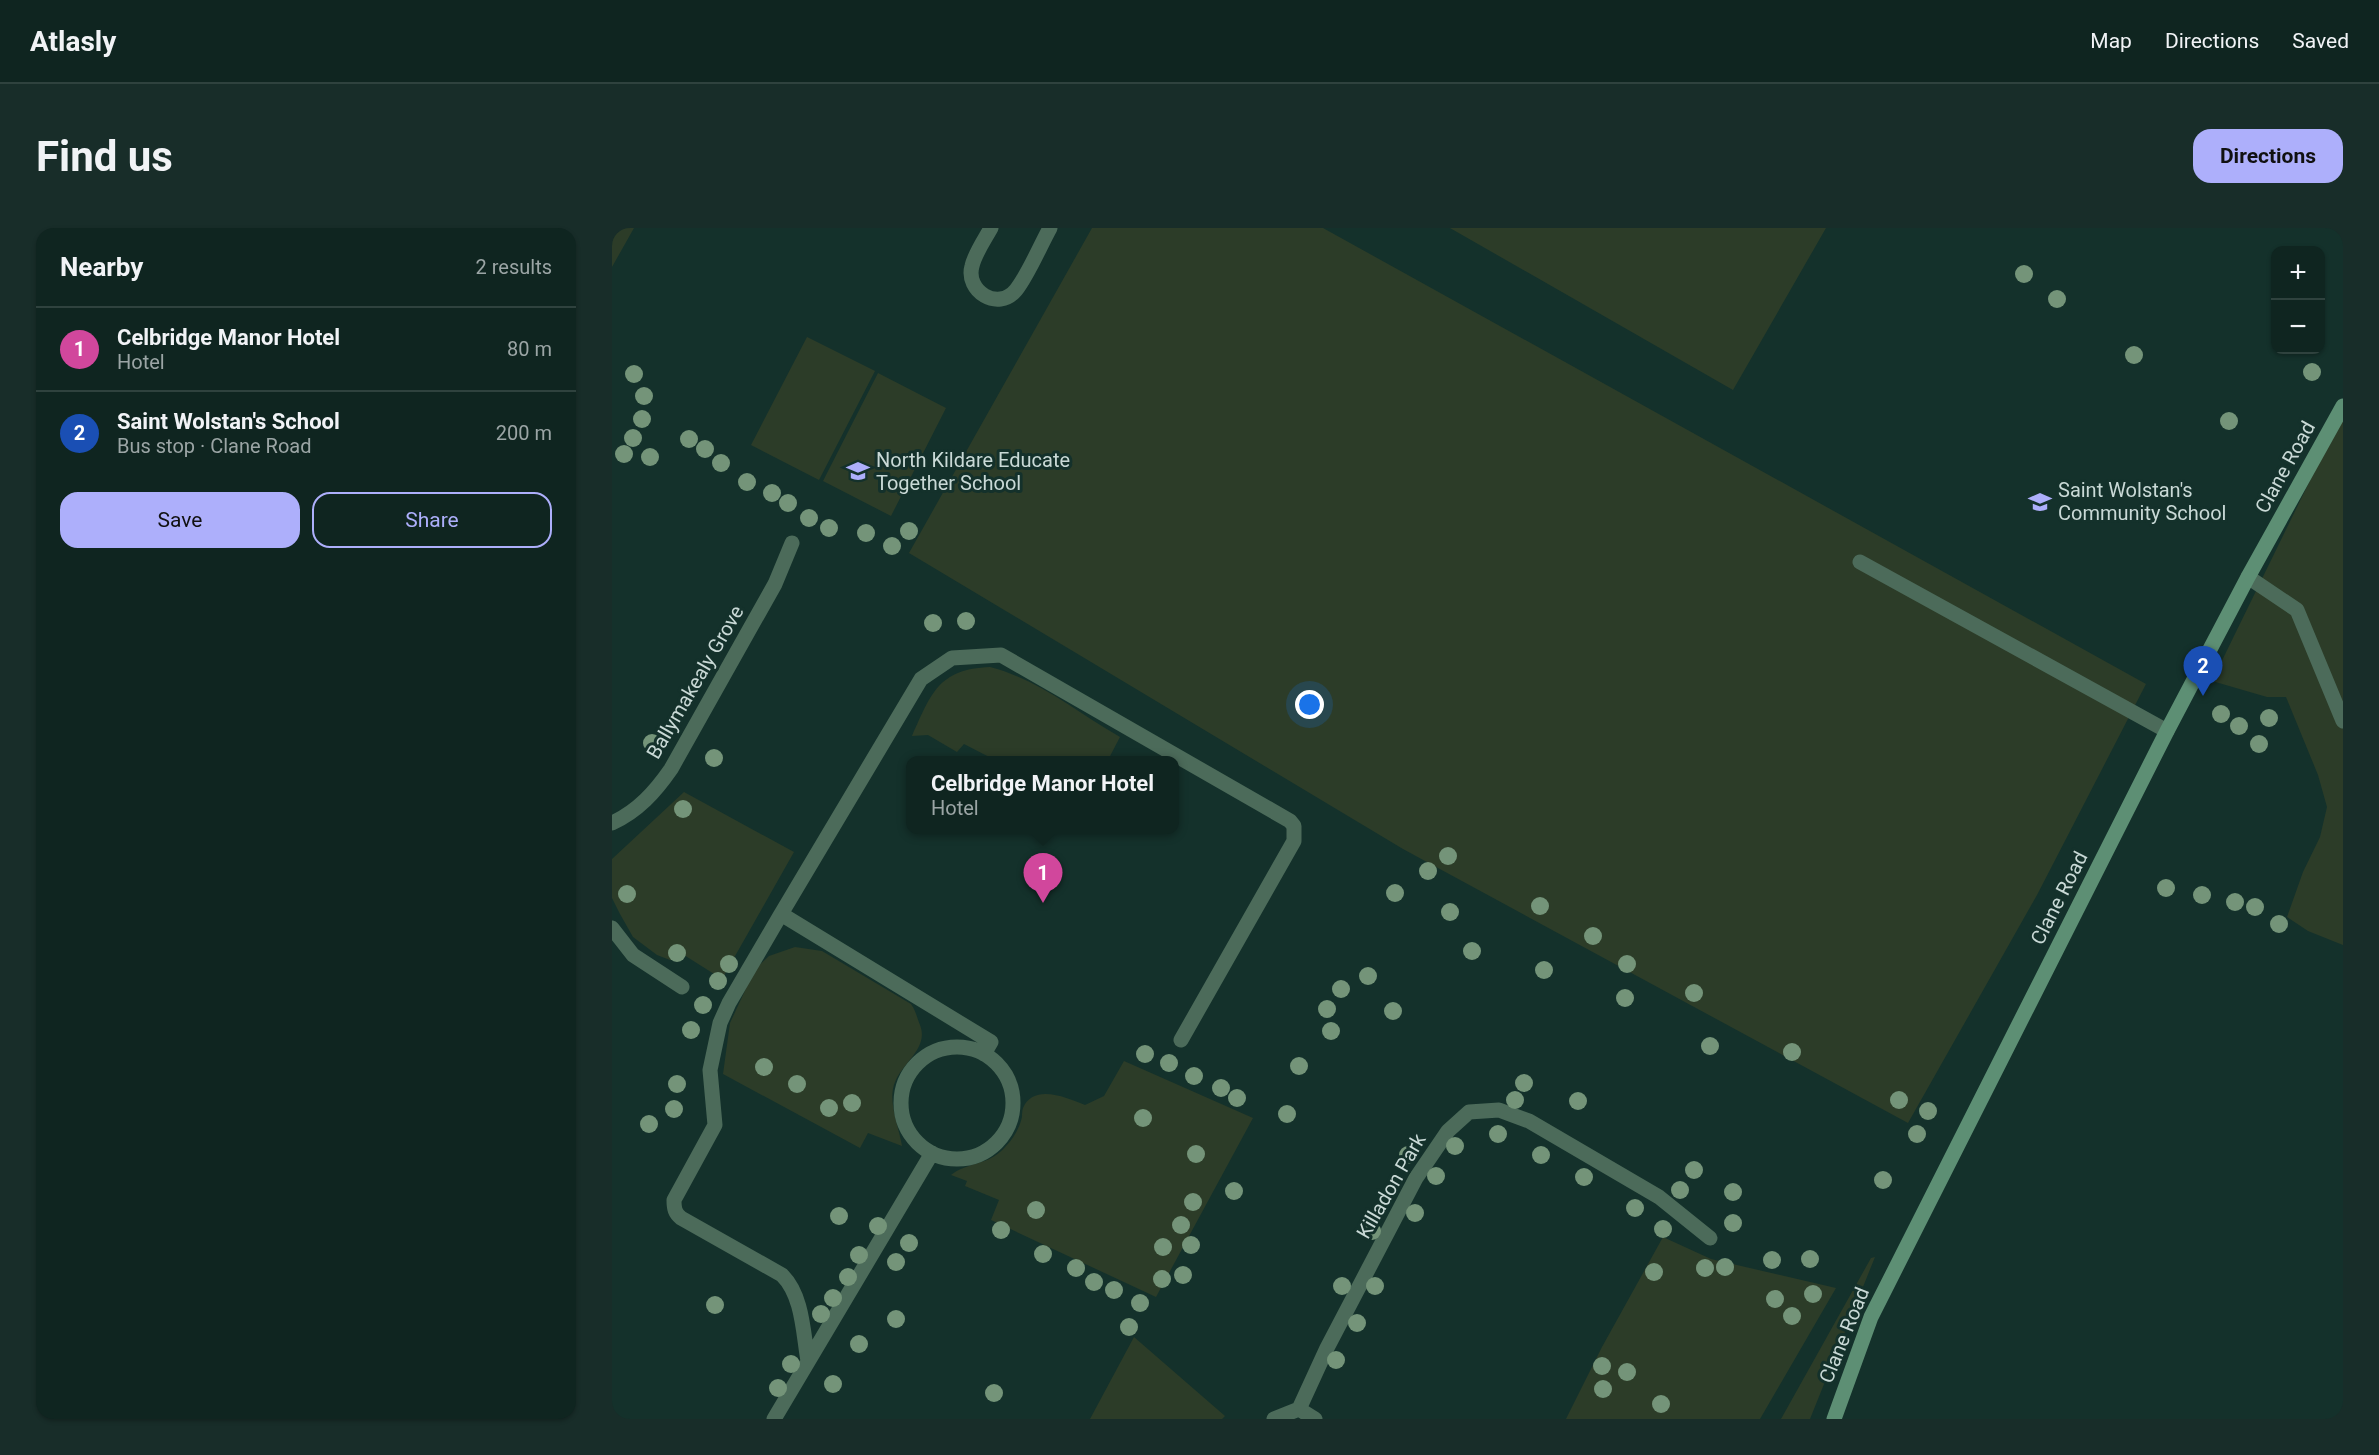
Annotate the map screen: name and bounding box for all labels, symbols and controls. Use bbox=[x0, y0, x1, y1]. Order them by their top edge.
text: Atlasly bbox=[30, 25, 116, 58]
text: Map bbox=[2090, 29, 2132, 53]
text: Directions bbox=[2165, 29, 2259, 53]
text: Saved bbox=[2292, 29, 2349, 53]
button: Directions bbox=[2193, 129, 2343, 183]
text: Find us bbox=[36, 132, 173, 181]
map controls bbox=[2271, 246, 2325, 354]
button: + bbox=[2271, 246, 2325, 300]
text: Nearby bbox=[60, 252, 143, 282]
text: 2 results bbox=[476, 255, 552, 279]
button: − bbox=[2271, 300, 2325, 354]
text: Celbridge Manor Hotel bbox=[117, 325, 340, 350]
text: 1 bbox=[74, 337, 85, 361]
text: 80 m bbox=[507, 337, 552, 361]
text: Hotel bbox=[117, 350, 165, 374]
text: Saint Wolstan's School bbox=[117, 409, 340, 434]
street label: Clane Road bbox=[2250, 417, 2320, 517]
text: 2 bbox=[74, 421, 85, 445]
text: 200 m bbox=[496, 421, 552, 445]
text: Bus stop · Clane Road bbox=[117, 434, 311, 458]
place label: North Kildare Educate Together School bbox=[876, 448, 1070, 495]
school or university icon: North Kildare Educate Together School bbox=[845, 458, 871, 484]
place label: Saint Wolstan's Community School bbox=[2058, 478, 2226, 525]
school or university icon: Saint Wolstan's Community School bbox=[2027, 489, 2053, 515]
button: Save bbox=[60, 492, 300, 548]
button: Share bbox=[312, 492, 552, 548]
street label: Ballymakealy Grove bbox=[641, 601, 749, 763]
pin: 2 bbox=[2184, 646, 2222, 696]
your location bbox=[1295, 690, 1324, 719]
popup bbox=[906, 756, 1179, 834]
text: Celbridge Manor Hotel bbox=[931, 771, 1154, 796]
text: Hotel bbox=[931, 796, 979, 820]
street label: Clane Road bbox=[2025, 847, 2093, 949]
pin: 1 bbox=[1024, 854, 1062, 903]
street label: Killadon Park bbox=[1351, 1129, 1431, 1243]
street label: Clane Road bbox=[1814, 1284, 1874, 1386]

